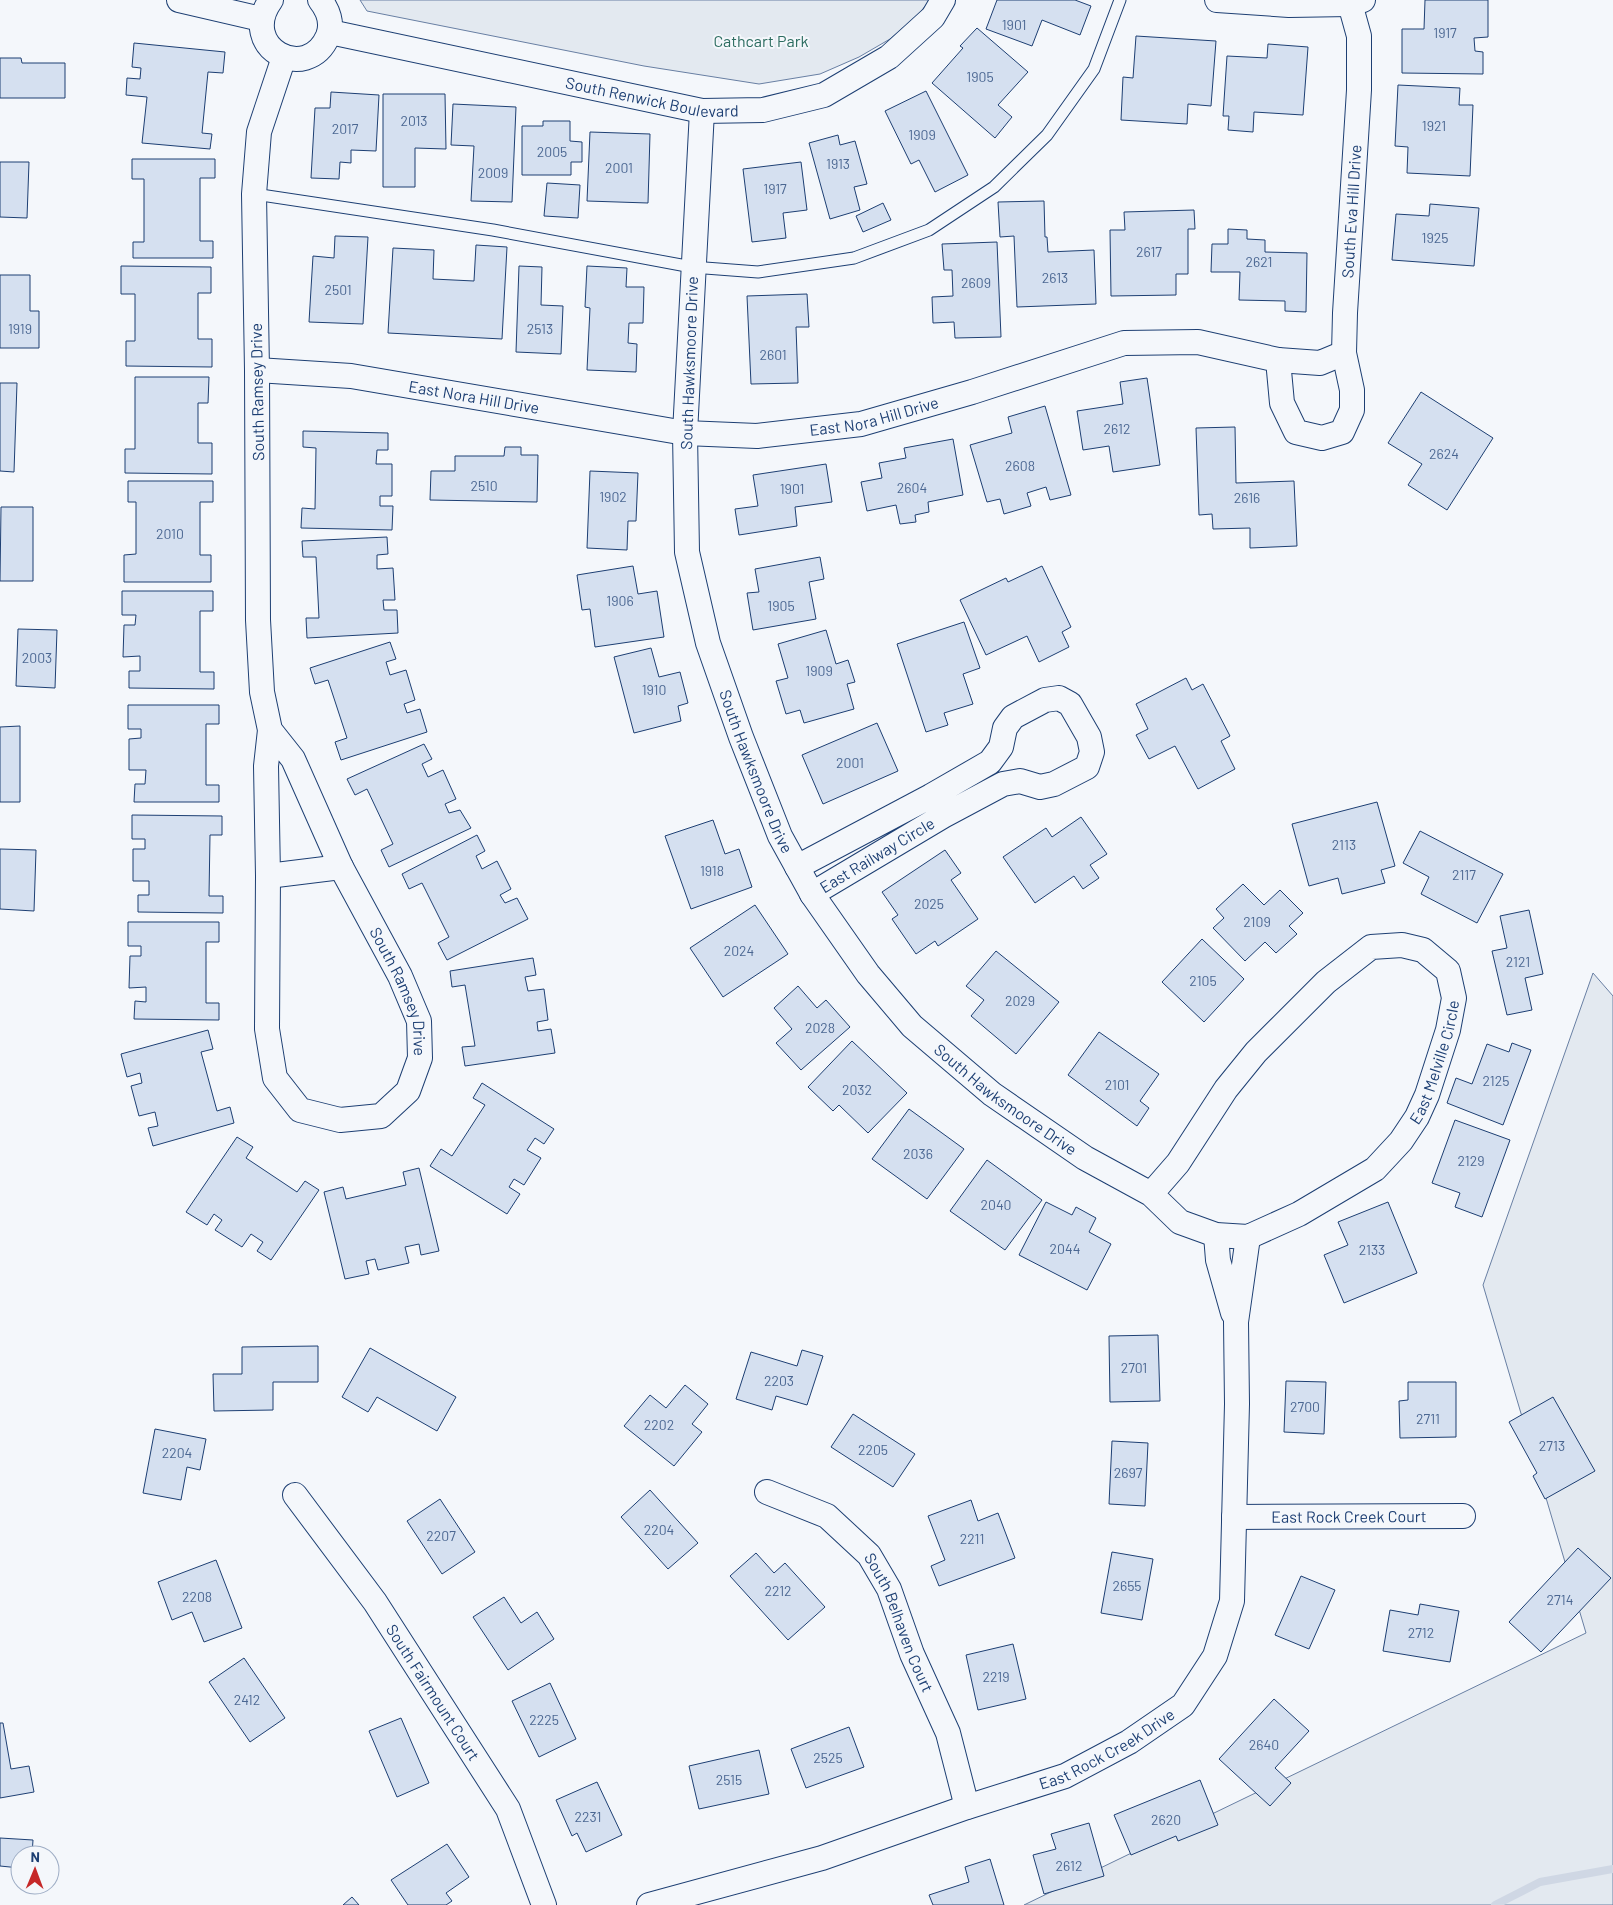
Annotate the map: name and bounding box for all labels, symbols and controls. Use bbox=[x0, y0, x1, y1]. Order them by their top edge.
house number: 1901 bbox=[1002, 16, 1026, 33]
house number: 1917 bbox=[1433, 24, 1457, 41]
park label: Cathcart Park bbox=[713, 31, 809, 50]
house number: 1905 bbox=[966, 68, 994, 85]
street label: South Renwick Boulevard bbox=[564, 72, 739, 120]
house number: 2013 bbox=[400, 112, 428, 129]
house number: 1921 bbox=[1422, 117, 1446, 134]
house number: 2017 bbox=[332, 120, 359, 137]
house number: 1909 bbox=[908, 126, 936, 143]
house number: 2005 bbox=[537, 143, 567, 160]
street label: South Eva Hill Drive bbox=[1337, 144, 1365, 279]
house number: 1913 bbox=[826, 155, 850, 172]
house number: 2001 bbox=[605, 159, 633, 176]
house number: 2009 bbox=[478, 164, 508, 181]
house number: 1917 bbox=[763, 180, 787, 197]
house number: 1925 bbox=[1422, 229, 1448, 246]
house number: 2617 bbox=[1136, 243, 1162, 260]
house number: 2621 bbox=[1246, 253, 1272, 270]
house number: 2613 bbox=[1042, 269, 1068, 286]
house number: 2609 bbox=[961, 274, 991, 291]
street label: South Hawksmoore Drive bbox=[676, 276, 701, 450]
house number: 2501 bbox=[324, 281, 352, 298]
house number: 1919 bbox=[8, 320, 32, 337]
house number: 2513 bbox=[527, 320, 553, 337]
street label: South Ramsey Drive bbox=[246, 323, 267, 461]
house number: 2601 bbox=[759, 346, 787, 363]
street label: East Nora Hill Drive bbox=[407, 376, 541, 417]
street label: East Nora Hill Drive bbox=[808, 392, 941, 439]
house number: 2612 bbox=[1104, 420, 1130, 437]
house number: 2624 bbox=[1429, 445, 1459, 462]
house number: 2608 bbox=[1005, 457, 1035, 474]
house number: 2510 bbox=[470, 477, 498, 494]
house number: 2604 bbox=[897, 479, 927, 496]
house number: 1901 bbox=[780, 480, 804, 497]
house number: 1902 bbox=[599, 488, 627, 505]
house number: 2616 bbox=[1234, 489, 1260, 506]
house number: 2010 bbox=[156, 525, 184, 542]
house number: 1906 bbox=[606, 592, 634, 609]
house number: 1905 bbox=[767, 597, 795, 614]
house number: 2003 bbox=[22, 649, 52, 666]
house number: 1909 bbox=[805, 662, 833, 679]
house number: 1910 bbox=[642, 681, 666, 698]
street label: South Hawksmoore Drive bbox=[716, 687, 797, 856]
house number: 2001 bbox=[836, 754, 864, 771]
street label: East Railway Circle bbox=[816, 813, 938, 896]
house number: 2113 bbox=[1332, 836, 1356, 853]
house number: 1918 bbox=[700, 862, 724, 879]
house number: 2117 bbox=[1452, 866, 1476, 883]
house number: 2025 bbox=[914, 895, 944, 912]
house number: 2109 bbox=[1243, 913, 1271, 930]
street label: South Ramsey Drive bbox=[366, 924, 430, 1056]
house number: 2024 bbox=[724, 942, 754, 959]
house number: 2121 bbox=[1506, 953, 1530, 970]
house number: 2105 bbox=[1189, 972, 1217, 989]
house number: 2029 bbox=[1005, 992, 1035, 1009]
street label: East Melville Circle bbox=[1405, 998, 1462, 1127]
house number: 2028 bbox=[805, 1019, 835, 1036]
street label: South Hawksmoore Drive bbox=[931, 1039, 1081, 1159]
house number: 2125 bbox=[1483, 1072, 1509, 1089]
house number: 2101 bbox=[1105, 1076, 1129, 1093]
house number: 2032 bbox=[842, 1081, 872, 1098]
house number: 2036 bbox=[903, 1145, 933, 1162]
house number: 2129 bbox=[1457, 1152, 1485, 1169]
house number: 2040 bbox=[980, 1196, 1012, 1213]
house number: 2044 bbox=[1050, 1240, 1080, 1257]
house number: 2133 bbox=[1359, 1241, 1385, 1258]
house number: 2701 bbox=[1121, 1359, 1147, 1376]
house number: 2203 bbox=[764, 1372, 794, 1389]
house number: 2700 bbox=[1290, 1398, 1320, 1415]
house number: 2711 bbox=[1416, 1410, 1440, 1427]
house number: 2202 bbox=[644, 1416, 674, 1433]
house number: 2713 bbox=[1539, 1437, 1565, 1454]
house number: 2205 bbox=[858, 1441, 888, 1458]
house number: 2204 bbox=[162, 1444, 192, 1461]
house number: 2697 bbox=[1114, 1464, 1143, 1481]
street label: East Rock Creek Court bbox=[1271, 1506, 1427, 1526]
house number: 2204 bbox=[644, 1521, 674, 1538]
house number: 2207 bbox=[426, 1527, 456, 1544]
house number: 2211 bbox=[960, 1530, 984, 1547]
street label: South Belhaven Court bbox=[861, 1549, 938, 1695]
house number: 2655 bbox=[1112, 1577, 1142, 1594]
house number: 2212 bbox=[764, 1582, 792, 1599]
house number: 2208 bbox=[182, 1588, 212, 1605]
house number: 2714 bbox=[1547, 1591, 1573, 1608]
street label: South Fairmount Court bbox=[383, 1620, 484, 1764]
house number: 2712 bbox=[1408, 1624, 1434, 1641]
house number: 2219 bbox=[982, 1668, 1010, 1685]
house number: 2412 bbox=[234, 1691, 260, 1708]
street label: East Rock Creek Drive bbox=[1036, 1704, 1178, 1793]
house number: 2225 bbox=[529, 1711, 559, 1728]
house number: 2640 bbox=[1249, 1736, 1279, 1753]
house number: 2525 bbox=[813, 1749, 843, 1766]
house number: 2515 bbox=[716, 1771, 742, 1788]
house number: 2231 bbox=[575, 1808, 601, 1825]
house number: 2620 bbox=[1151, 1811, 1181, 1828]
north arrow bbox=[10, 1845, 60, 1895]
text: N bbox=[30, 1848, 40, 1865]
house number: 2612 bbox=[1056, 1857, 1082, 1874]

